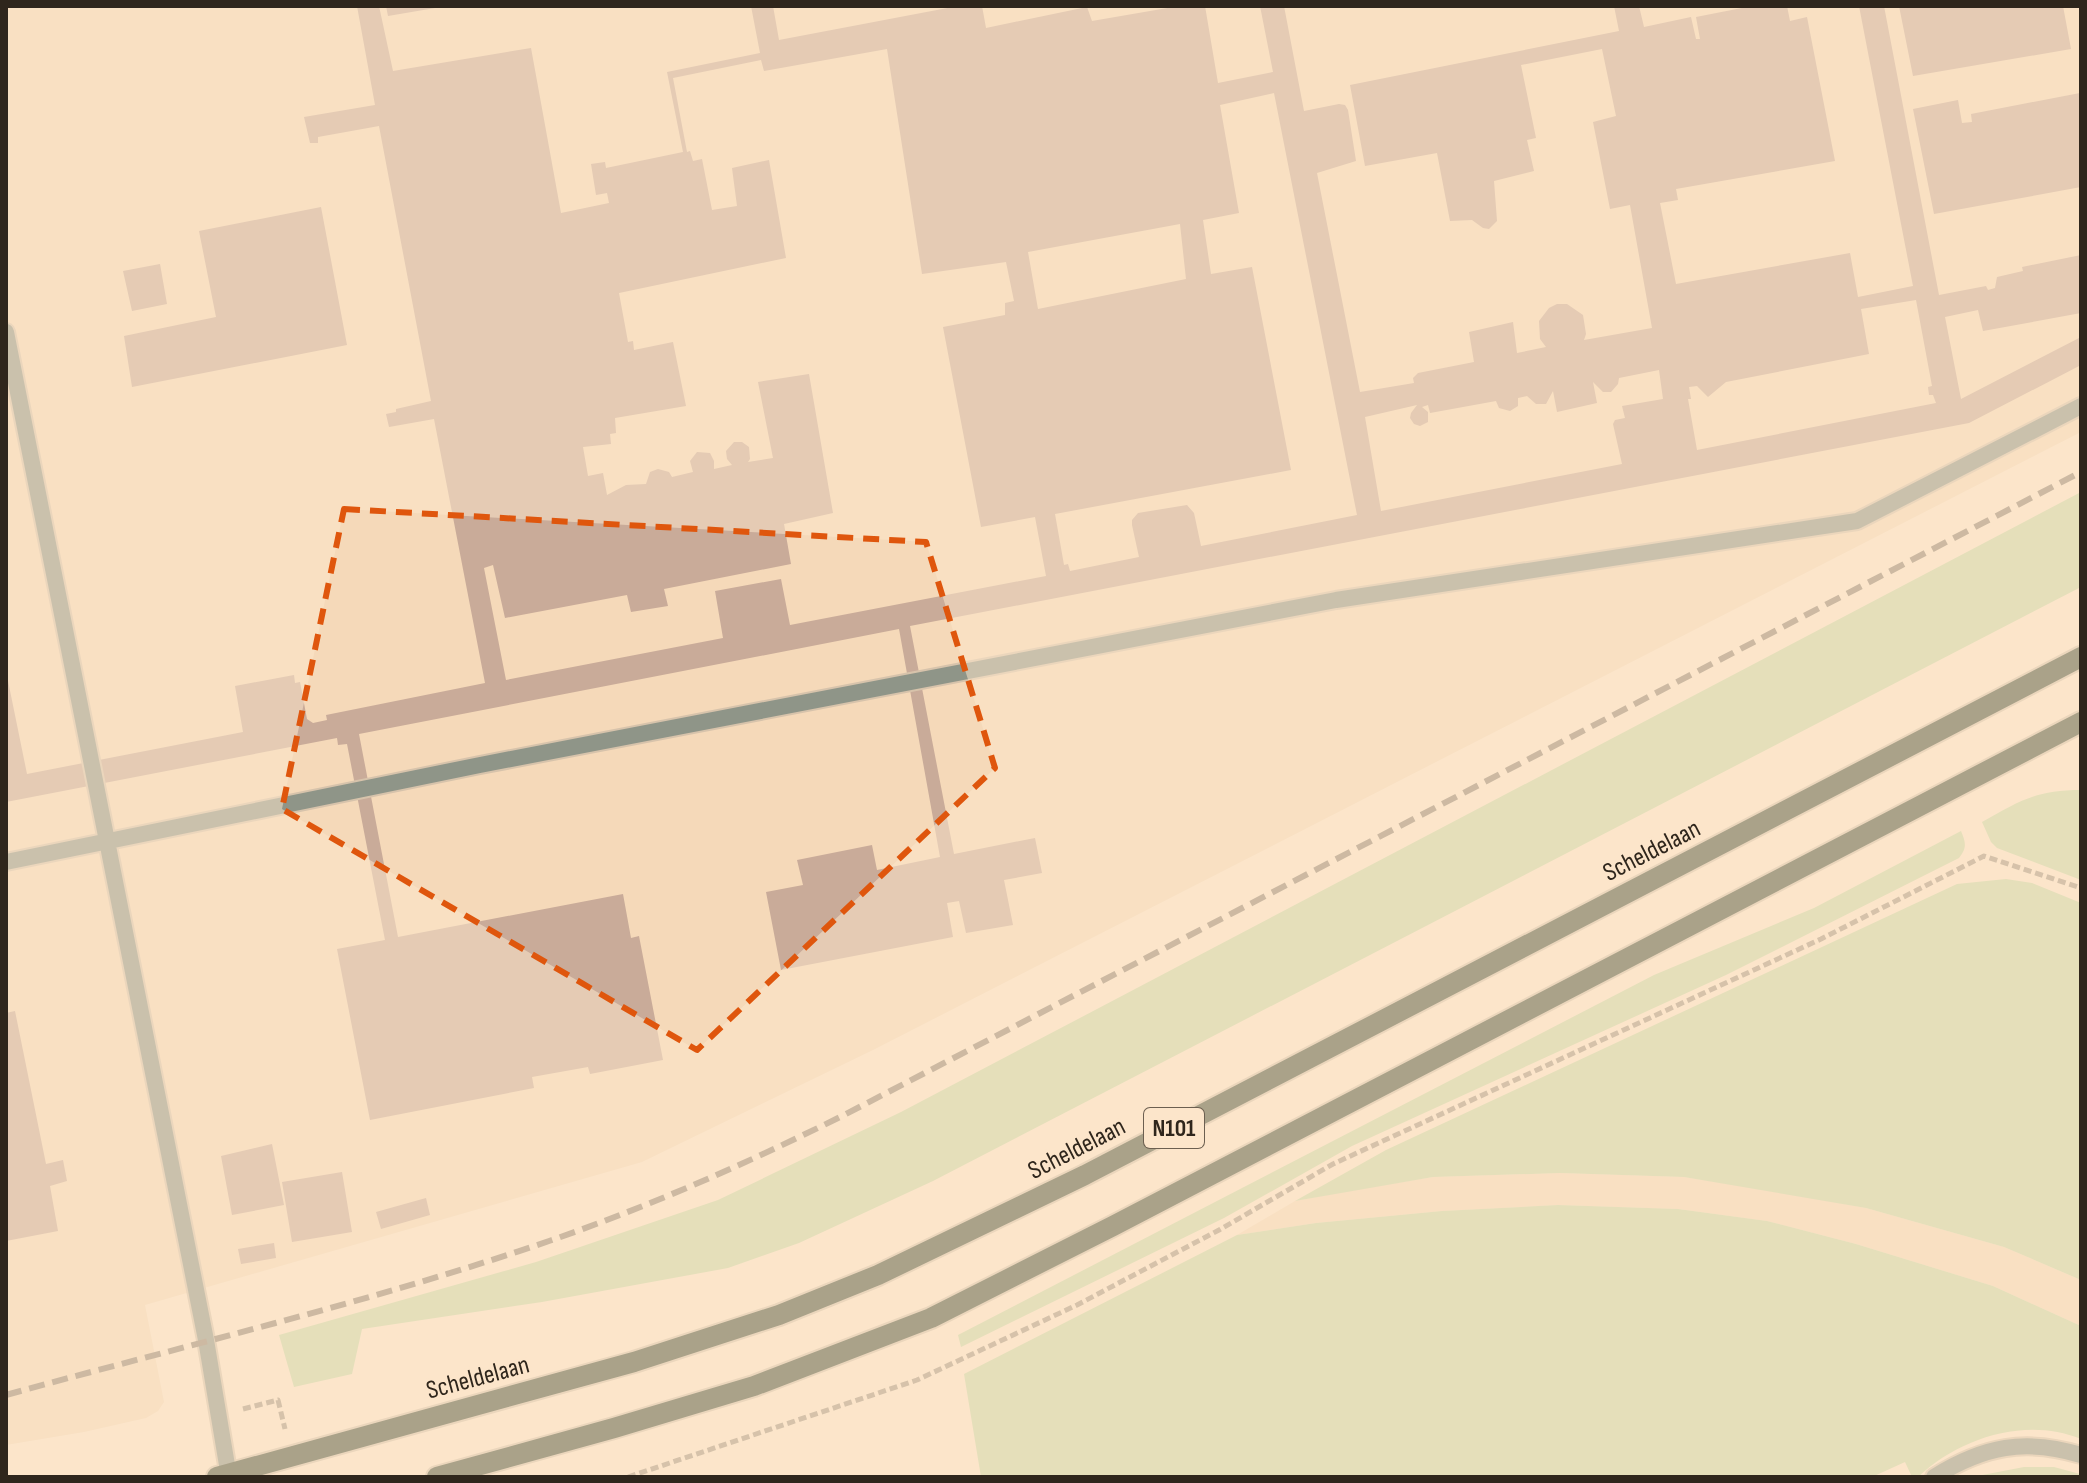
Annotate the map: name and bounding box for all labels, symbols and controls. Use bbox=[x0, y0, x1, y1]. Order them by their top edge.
street label: Scheldelaan bbox=[1598, 813, 1706, 889]
road number: N101 bbox=[1144, 1108, 1204, 1148]
street label: Scheldelaan bbox=[1023, 1111, 1131, 1187]
street label: Scheldelaan bbox=[423, 1349, 533, 1407]

